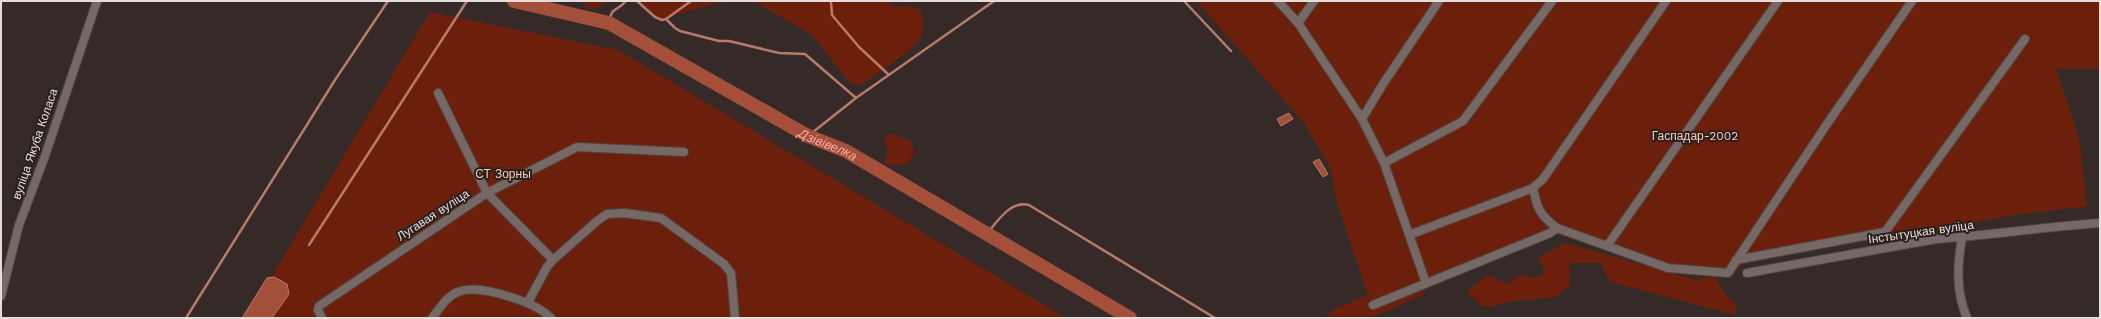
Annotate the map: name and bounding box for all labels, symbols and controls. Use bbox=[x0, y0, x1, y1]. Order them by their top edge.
street label: вуліца Якуба Коласа bbox=[9, 86, 61, 201]
water label: Дзівівелка bbox=[794, 124, 860, 163]
park label: Гаспадар-2002 bbox=[1652, 129, 1738, 143]
park label: СТ Зорны bbox=[475, 167, 531, 181]
street label: Лугавая вуліца bbox=[394, 186, 472, 244]
street label: Інстытуцкая вуліца bbox=[1867, 218, 1975, 246]

